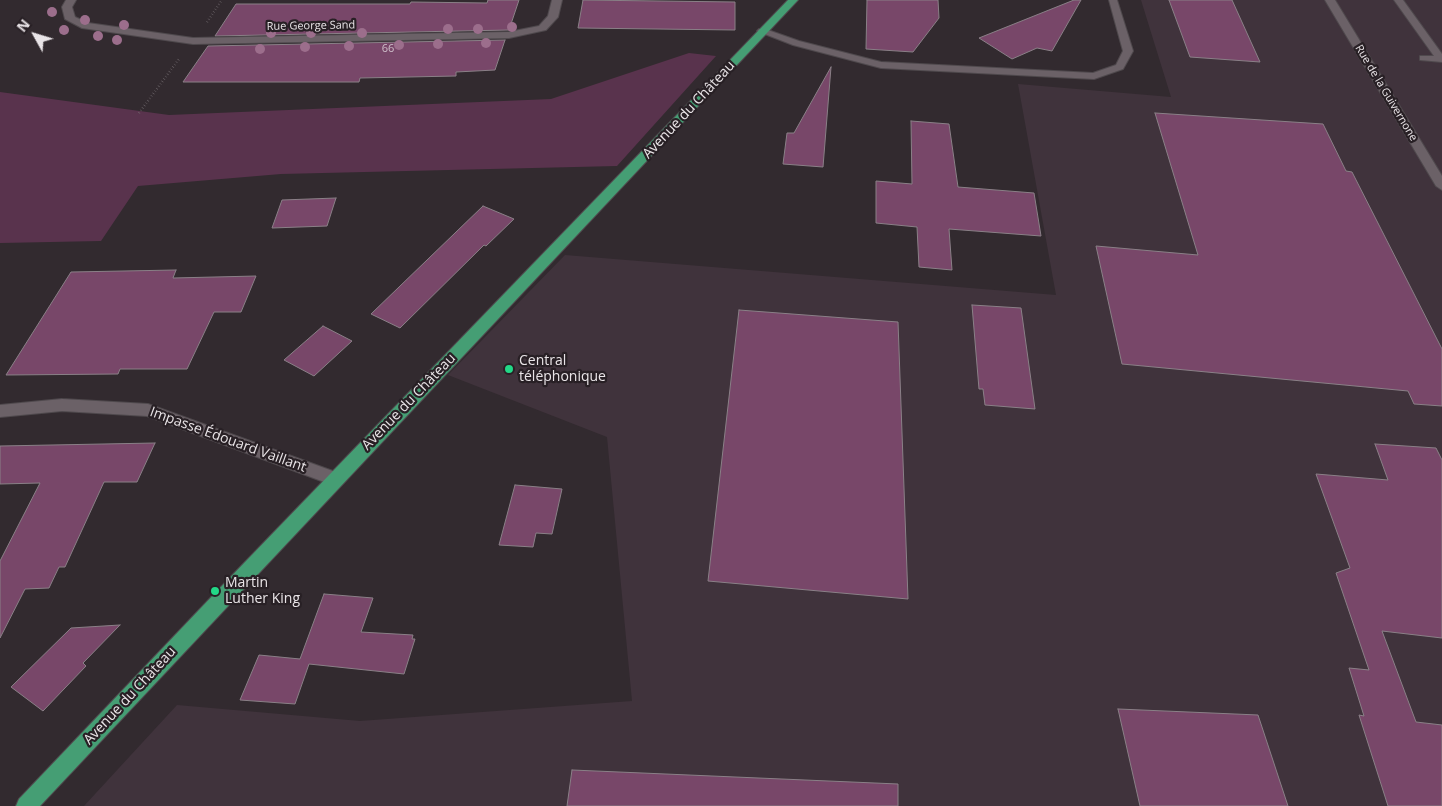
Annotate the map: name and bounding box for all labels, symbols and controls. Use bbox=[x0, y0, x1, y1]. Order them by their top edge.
north arrow bbox=[10, 10, 60, 60]
text: N bbox=[12, 15, 34, 36]
street label: Rue George Sand bbox=[267, 19, 355, 33]
house number: 66 bbox=[382, 42, 394, 56]
street label: Rue de la Guivernone bbox=[1352, 42, 1420, 144]
street label: Avenue du Château bbox=[639, 58, 739, 162]
street label: Avenue du Château bbox=[359, 350, 459, 454]
place label: Central téléphonique bbox=[519, 353, 606, 386]
marker: Central téléphonique bbox=[503, 363, 515, 375]
street label: Impasse Édouard Vaillant bbox=[148, 404, 308, 476]
place label: Martin Luther King bbox=[225, 575, 300, 608]
marker: Martin Luther King bbox=[209, 585, 221, 597]
street label: Avenue du Château bbox=[80, 644, 180, 748]

